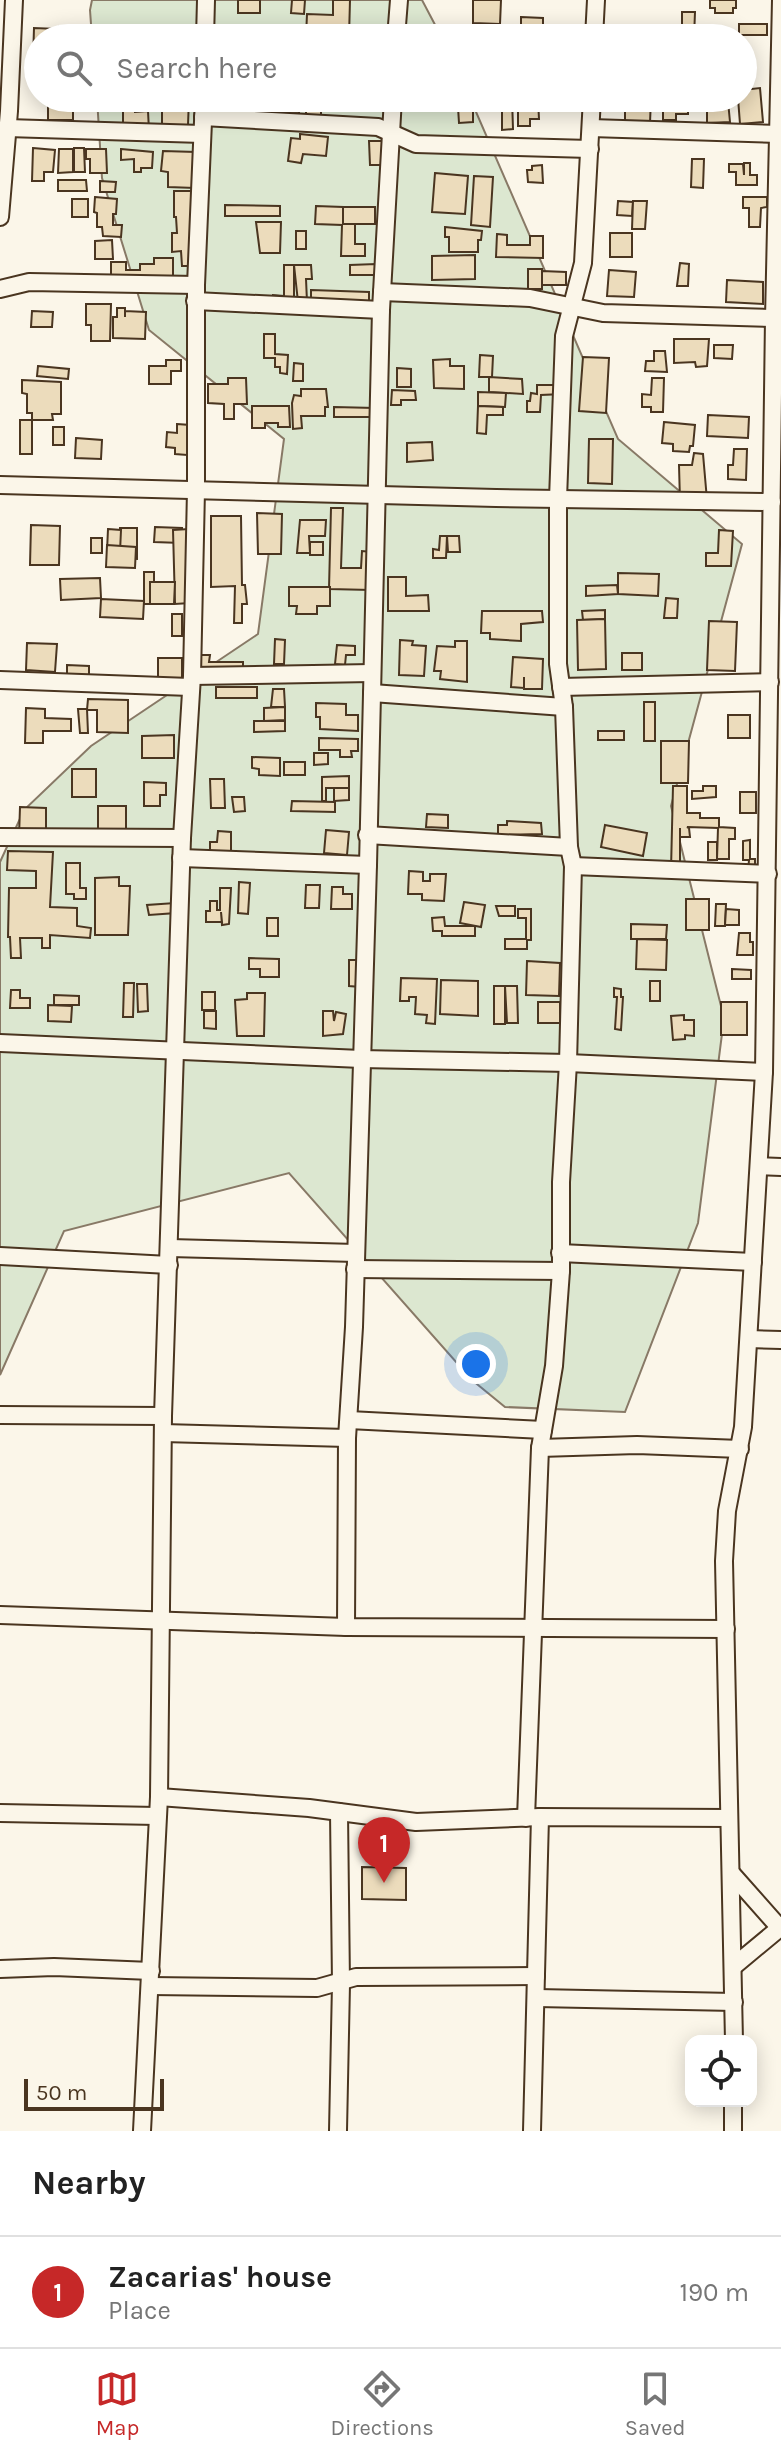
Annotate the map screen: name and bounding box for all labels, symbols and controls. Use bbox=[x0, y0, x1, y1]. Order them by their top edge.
search box bbox=[24, 24, 757, 112]
icon: search bbox=[52, 46, 96, 90]
text: Search here bbox=[116, 50, 277, 86]
your location bbox=[456, 1344, 496, 1384]
pin: 1 bbox=[358, 1817, 410, 1883]
map controls bbox=[685, 2035, 757, 2107]
button: locate bbox=[685, 2035, 757, 2107]
scale bar bbox=[24, 2075, 164, 2111]
text: 50 m bbox=[36, 2080, 87, 2106]
text: Nearby bbox=[32, 2163, 146, 2203]
text: Zacarias' house bbox=[108, 2259, 332, 2295]
text: 1 bbox=[53, 2277, 63, 2308]
text: 190 m bbox=[679, 2277, 749, 2308]
text: Place bbox=[108, 2295, 171, 2326]
tab: Map bbox=[95, 2367, 139, 2441]
tab: Directions bbox=[330, 2367, 434, 2441]
tab: Saved bbox=[625, 2367, 686, 2441]

